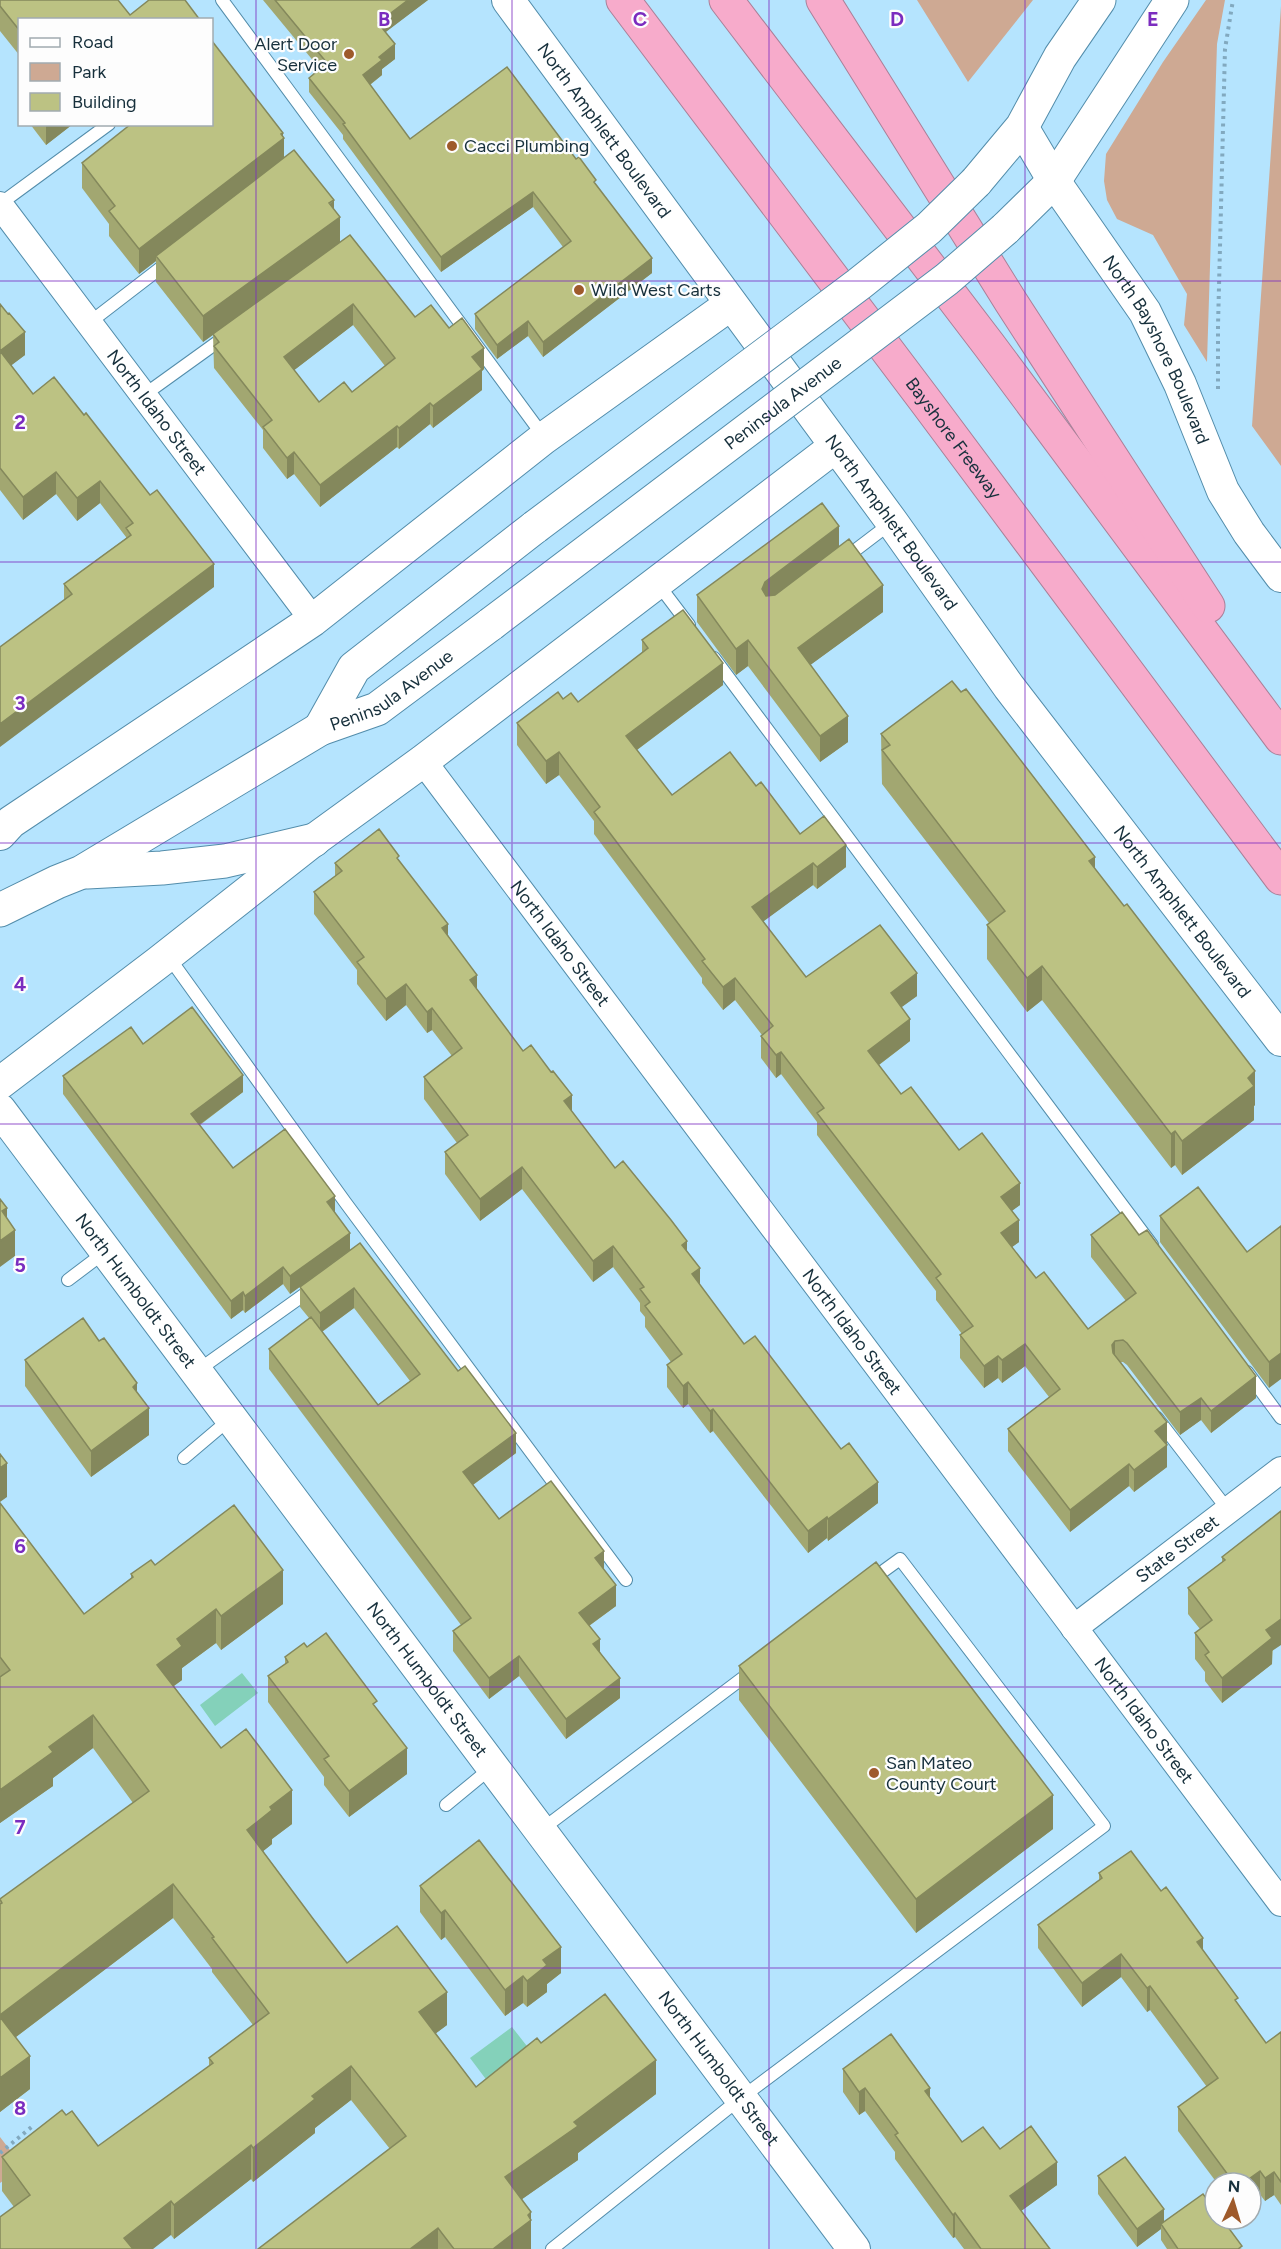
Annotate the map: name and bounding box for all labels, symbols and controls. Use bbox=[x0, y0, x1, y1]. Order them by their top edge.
text: B bbox=[378, 7, 390, 31]
text: C bbox=[633, 7, 647, 31]
text: D bbox=[890, 7, 904, 31]
text: E bbox=[1147, 7, 1159, 31]
legend bbox=[18, 18, 213, 126]
text: Road bbox=[72, 31, 113, 53]
place label: Alert Door Service bbox=[254, 33, 337, 76]
street label: North Amphlett Boulevard bbox=[532, 39, 676, 222]
marker: Alert Door Service bbox=[342, 47, 356, 61]
text: Park bbox=[72, 61, 107, 83]
text: Building bbox=[72, 91, 137, 113]
place label: Cacci Plumbing bbox=[464, 135, 589, 157]
marker: Cacci Plumbing bbox=[445, 139, 459, 153]
street label: North Bayshore Boulevard bbox=[1098, 251, 1214, 447]
place label: Wild West Carts bbox=[591, 279, 721, 301]
marker: Wild West Carts bbox=[572, 283, 586, 297]
street label: North Idaho Street bbox=[102, 345, 211, 480]
street label: Peninsula Avenue bbox=[720, 352, 846, 455]
street label: Bayshore Freeway bbox=[901, 373, 1006, 504]
text: 2 bbox=[14, 410, 26, 434]
street label: North Amphlett Boulevard bbox=[820, 430, 962, 615]
street label: Peninsula Avenue bbox=[327, 645, 458, 736]
text: 3 bbox=[14, 691, 26, 715]
street label: North Amphlett Boulevard bbox=[1109, 821, 1256, 1002]
street label: North Idaho Street bbox=[506, 876, 614, 1011]
text: 4 bbox=[14, 972, 27, 996]
street label: North Humboldt Street bbox=[70, 1209, 201, 1373]
text: 5 bbox=[14, 1253, 26, 1277]
street label: North Idaho Street bbox=[797, 1265, 906, 1399]
street label: State Street bbox=[1132, 1510, 1223, 1588]
text: 6 bbox=[14, 1534, 26, 1558]
street label: North Humboldt Street bbox=[362, 1598, 492, 1762]
street label: North Idaho Street bbox=[1089, 1653, 1198, 1788]
place label: San Mateo County Court bbox=[886, 1752, 997, 1795]
marker: San Mateo County Court bbox=[867, 1766, 881, 1780]
text: 7 bbox=[14, 1815, 26, 1839]
street label: North Humboldt Street bbox=[653, 1987, 784, 2150]
text: 8 bbox=[14, 2096, 26, 2120]
north arrow bbox=[1203, 2171, 1263, 2231]
text: N bbox=[1227, 2177, 1241, 2196]

